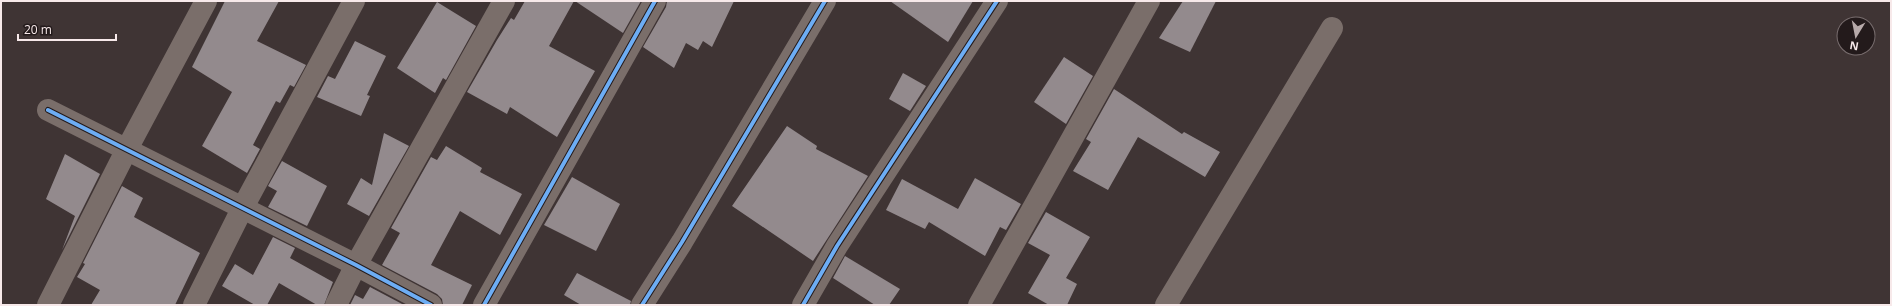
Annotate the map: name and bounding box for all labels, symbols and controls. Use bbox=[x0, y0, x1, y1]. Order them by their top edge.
scale bar bbox=[18, 16, 116, 42]
north arrow bbox=[1836, 16, 1876, 56]
text: 20 m bbox=[24, 21, 52, 38]
text: N bbox=[1848, 38, 1860, 55]

